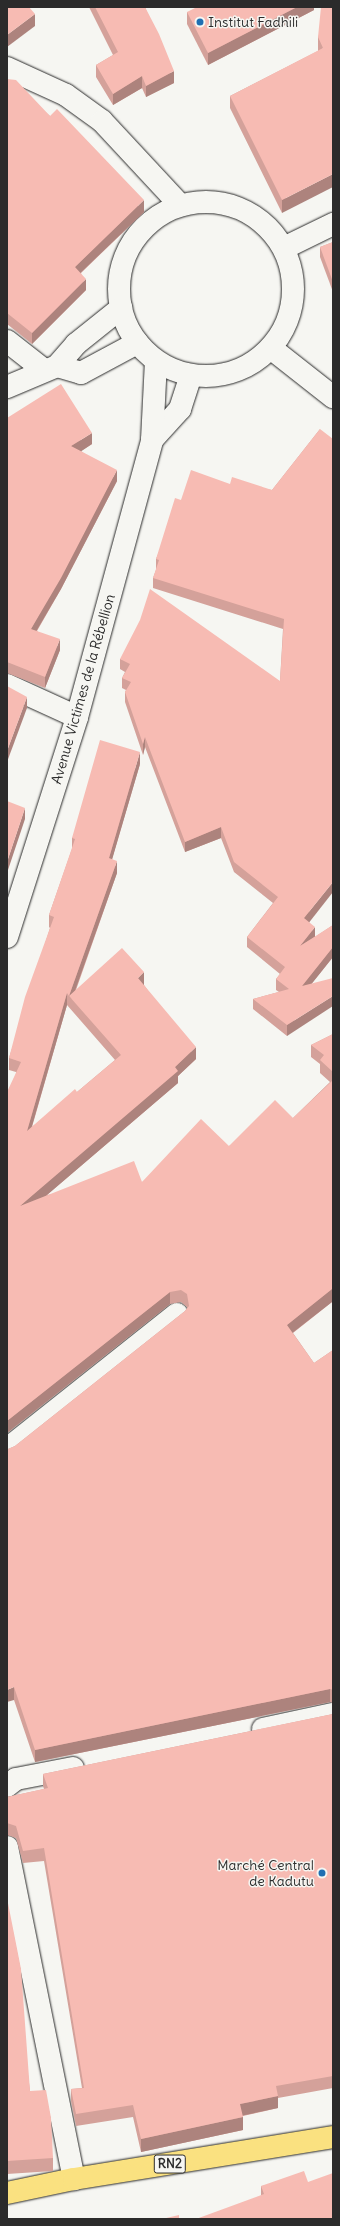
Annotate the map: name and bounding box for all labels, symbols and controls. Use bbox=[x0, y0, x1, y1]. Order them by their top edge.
place label: Institut Fadhili bbox=[208, 14, 298, 30]
marker: Institut Fadhili bbox=[195, 17, 205, 27]
street label: Avenue Victimes de la Rébellion bbox=[48, 592, 118, 786]
place label: Marché Central de Kadutu bbox=[217, 1857, 314, 1890]
marker: Marché Central de Kadutu bbox=[317, 1868, 327, 1878]
road number: RN2 bbox=[153, 2153, 187, 2175]

